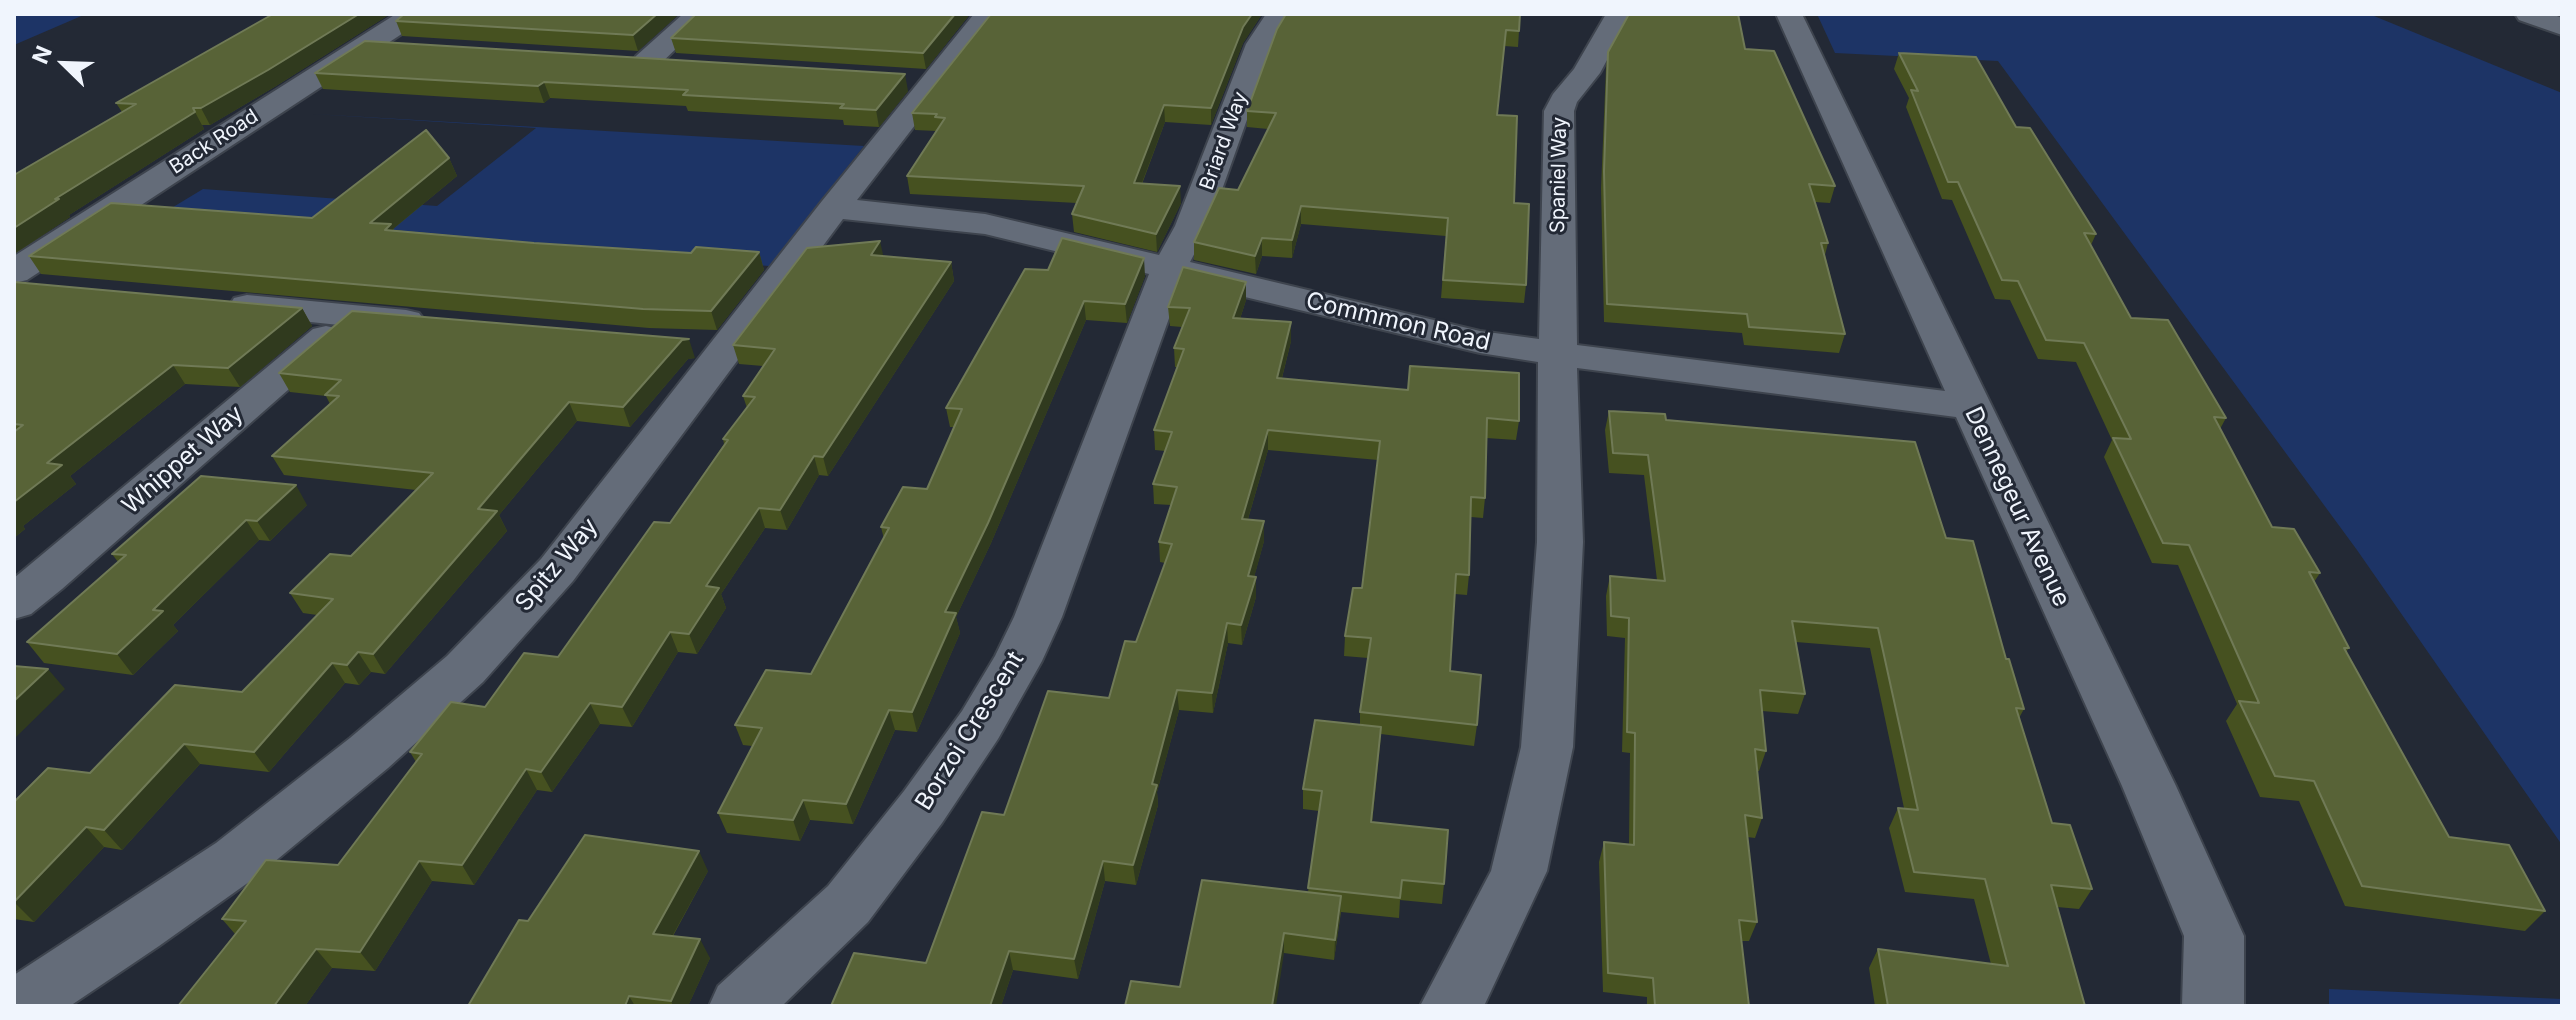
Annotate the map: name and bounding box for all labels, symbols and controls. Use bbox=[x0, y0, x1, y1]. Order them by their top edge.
north arrow bbox=[24, 24, 104, 104]
text: N bbox=[27, 42, 57, 67]
street label: Briard Way bbox=[1195, 89, 1253, 193]
street label: Back Road bbox=[165, 105, 263, 179]
street label: Spaniel Way bbox=[1546, 117, 1572, 233]
street label: Commmon Road bbox=[1303, 287, 1493, 357]
street label: Whippet Way bbox=[117, 400, 249, 520]
street label: Dennegeur Avenue bbox=[1958, 403, 2076, 611]
street label: Spitz Way bbox=[510, 513, 604, 617]
street label: Borzoi Crescent bbox=[910, 646, 1030, 816]

